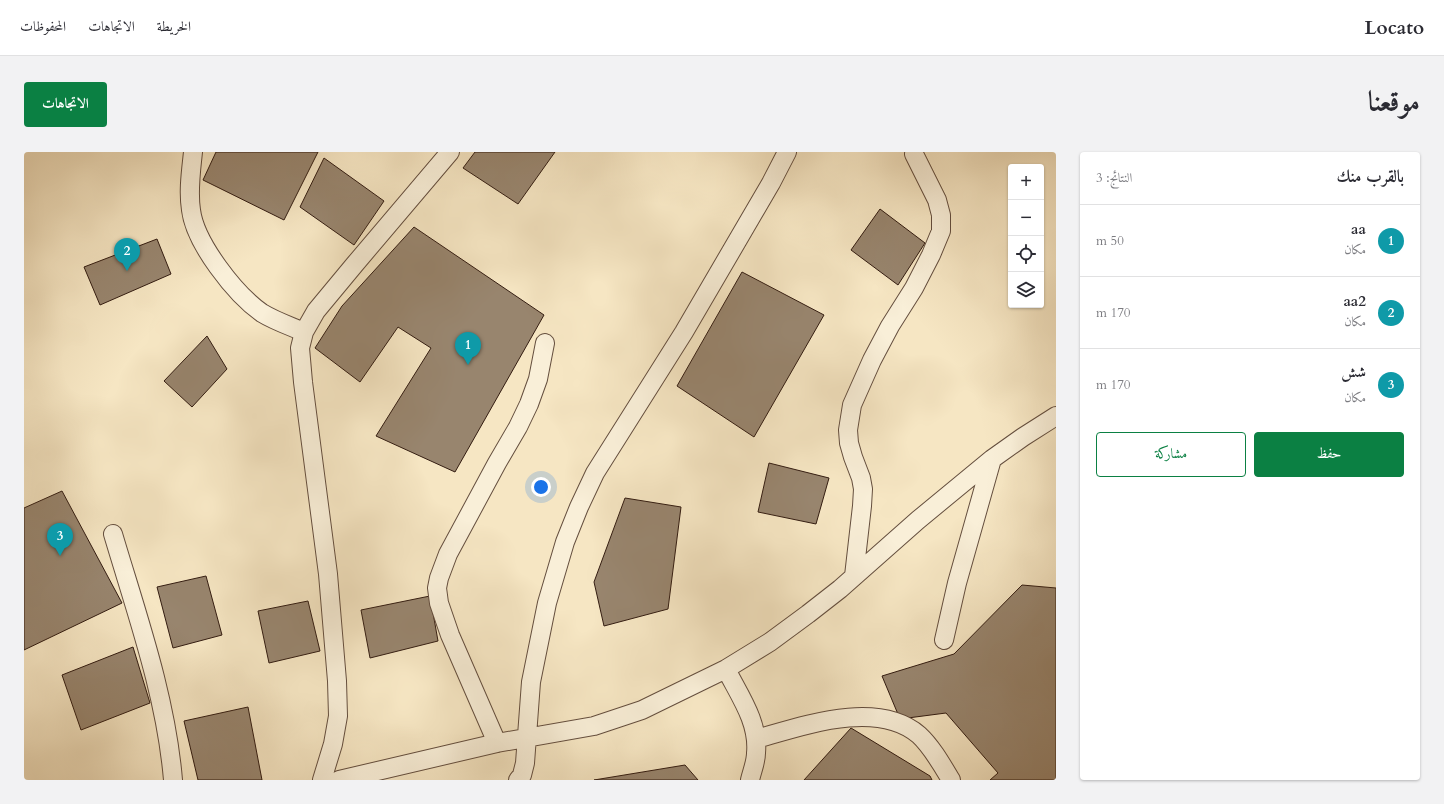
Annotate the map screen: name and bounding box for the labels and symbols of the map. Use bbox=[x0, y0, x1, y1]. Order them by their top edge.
pin: 2 bbox=[114, 238, 140, 271]
pin: 1 bbox=[455, 332, 481, 365]
your location bbox=[531, 477, 551, 497]
pin: 3 bbox=[47, 523, 73, 556]

